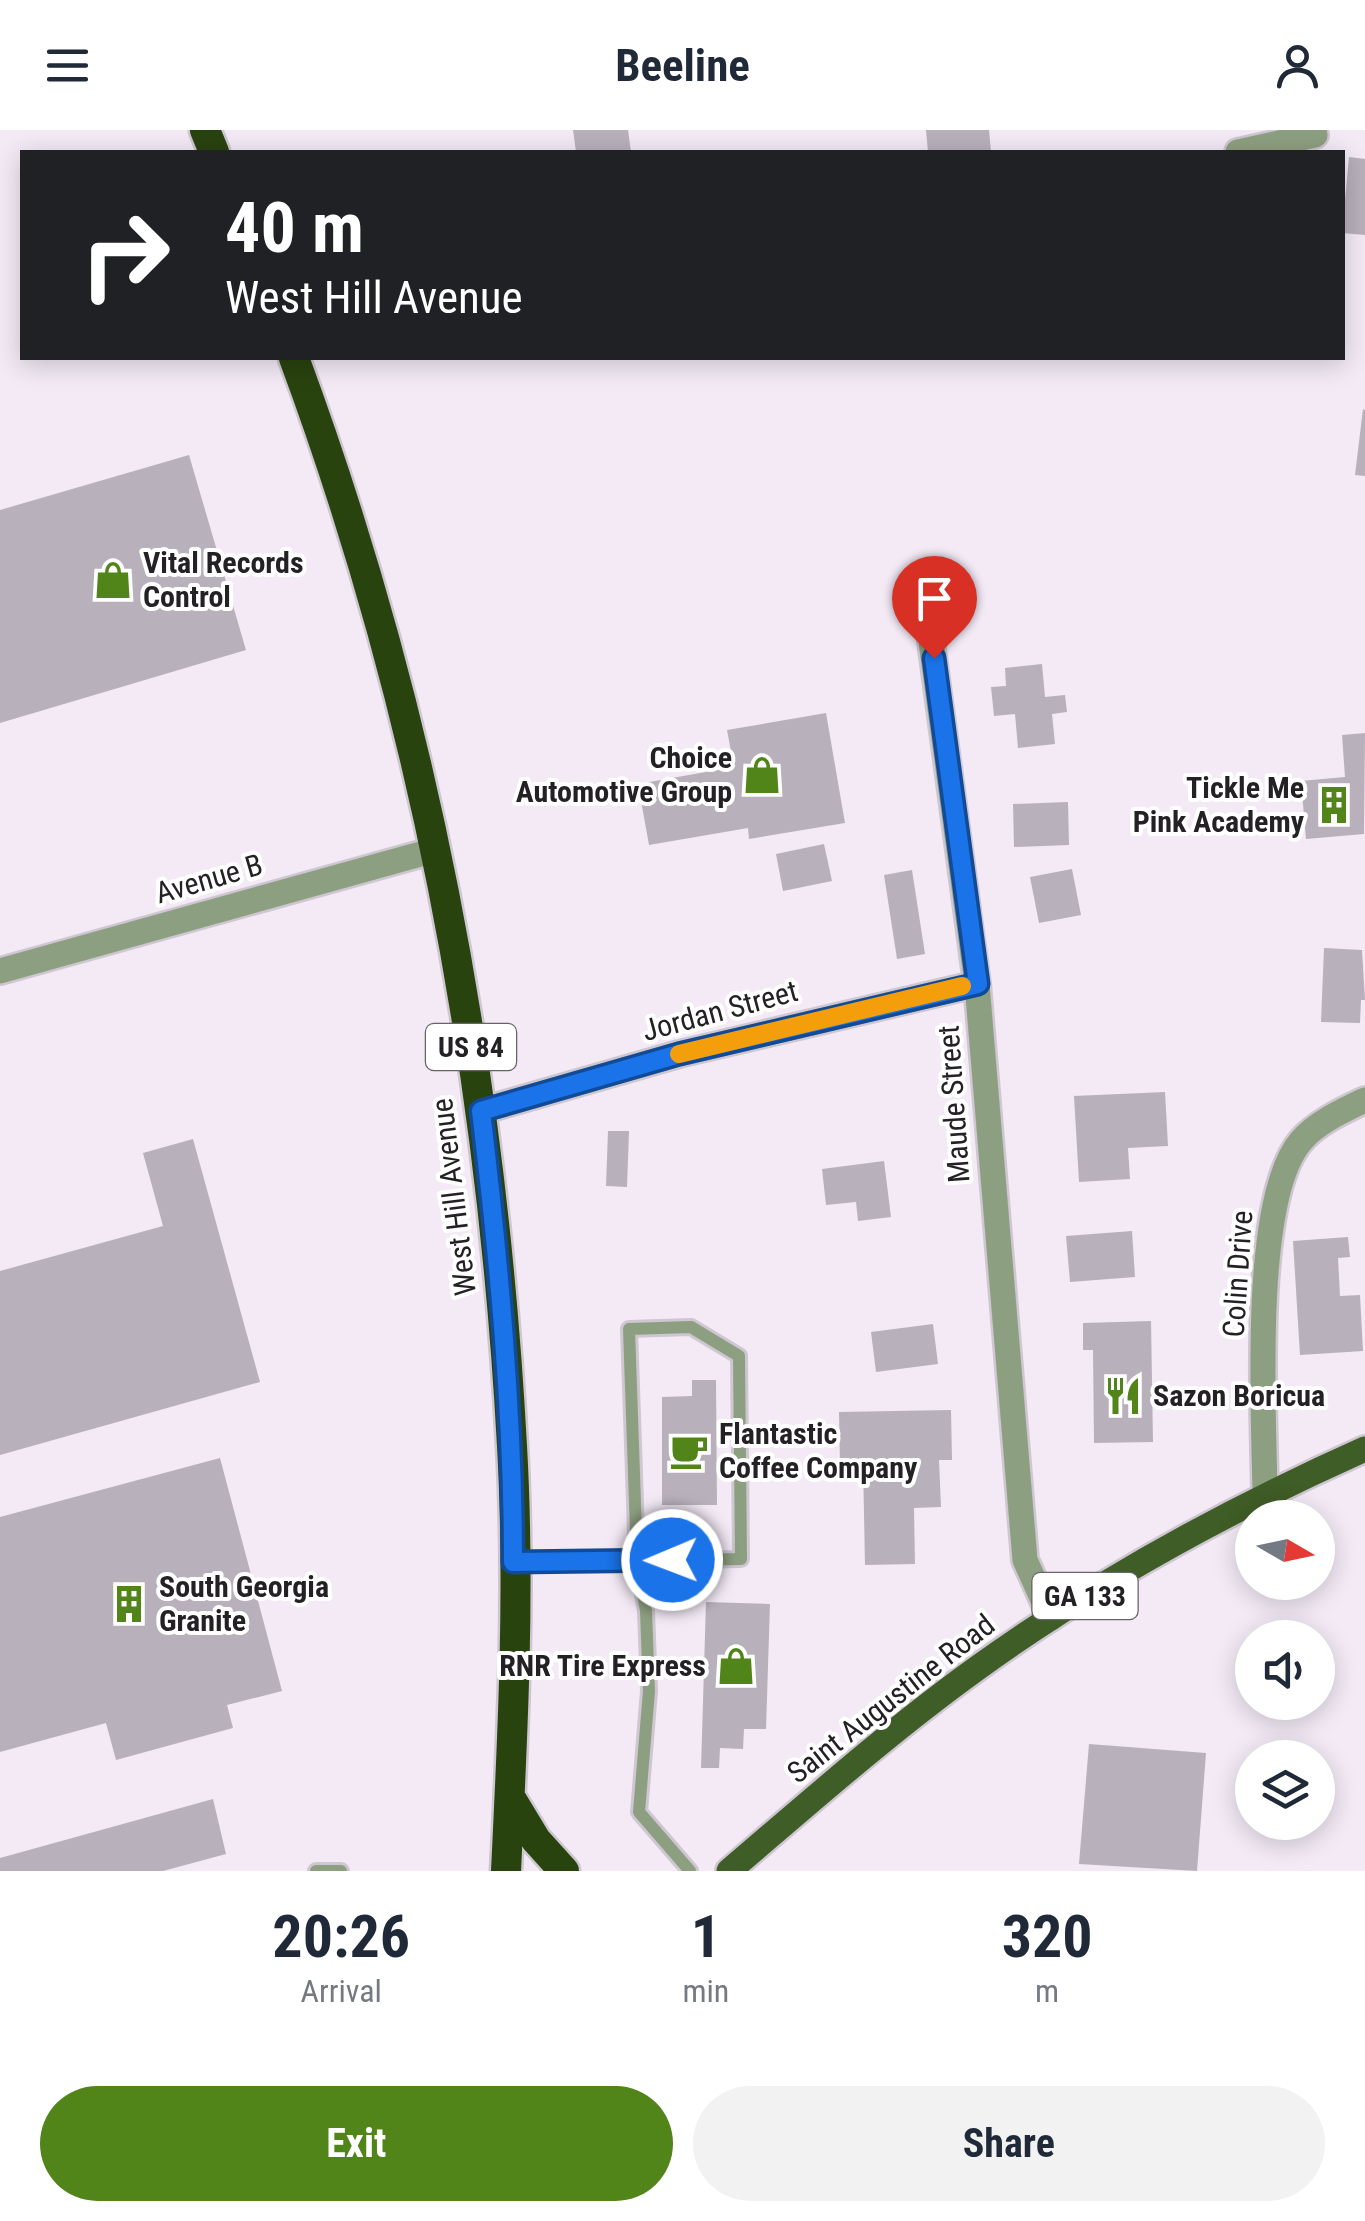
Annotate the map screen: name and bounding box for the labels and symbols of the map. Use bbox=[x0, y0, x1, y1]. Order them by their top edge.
place label: Vital Records Control bbox=[143, 545, 304, 614]
pin bbox=[892, 556, 977, 659]
shop icon: Vital Records Control bbox=[92, 559, 134, 601]
place label: Choice Automotive Group bbox=[516, 740, 732, 809]
shop icon: Choice Automotive Group bbox=[741, 754, 783, 796]
place label: Tickle Me Pink Academy bbox=[1133, 770, 1305, 839]
building icon: Tickle Me Pink Academy bbox=[1313, 784, 1355, 826]
street label: Avenue B bbox=[151, 847, 266, 910]
street label: Jordan Street bbox=[638, 973, 801, 1048]
road number: US 84 bbox=[426, 1024, 516, 1070]
street label: Maude Street bbox=[931, 1024, 976, 1184]
street label: West Hill Avenue bbox=[424, 1096, 483, 1298]
street label: Colin Drive bbox=[1216, 1209, 1259, 1339]
restaurant icon: Sazon Boricua bbox=[1102, 1375, 1144, 1417]
place label: Sazon Boricua bbox=[1153, 1378, 1325, 1413]
place label: Flantastic Coffee Company bbox=[719, 1416, 918, 1485]
cafe icon: Flantastic Coffee Company bbox=[668, 1430, 710, 1472]
north arrow bbox=[1235, 1500, 1335, 1600]
position arrow bbox=[620, 1508, 724, 1612]
place label: South Georgia Granite bbox=[159, 1569, 329, 1638]
road number: GA 133 bbox=[1032, 1573, 1138, 1619]
building icon: South Georgia Granite bbox=[108, 1583, 150, 1625]
street label: Saint Augustine Road bbox=[780, 1607, 1001, 1790]
shop icon: RNR Tire Express bbox=[715, 1645, 757, 1687]
place label: RNR Tire Express bbox=[499, 1648, 706, 1683]

